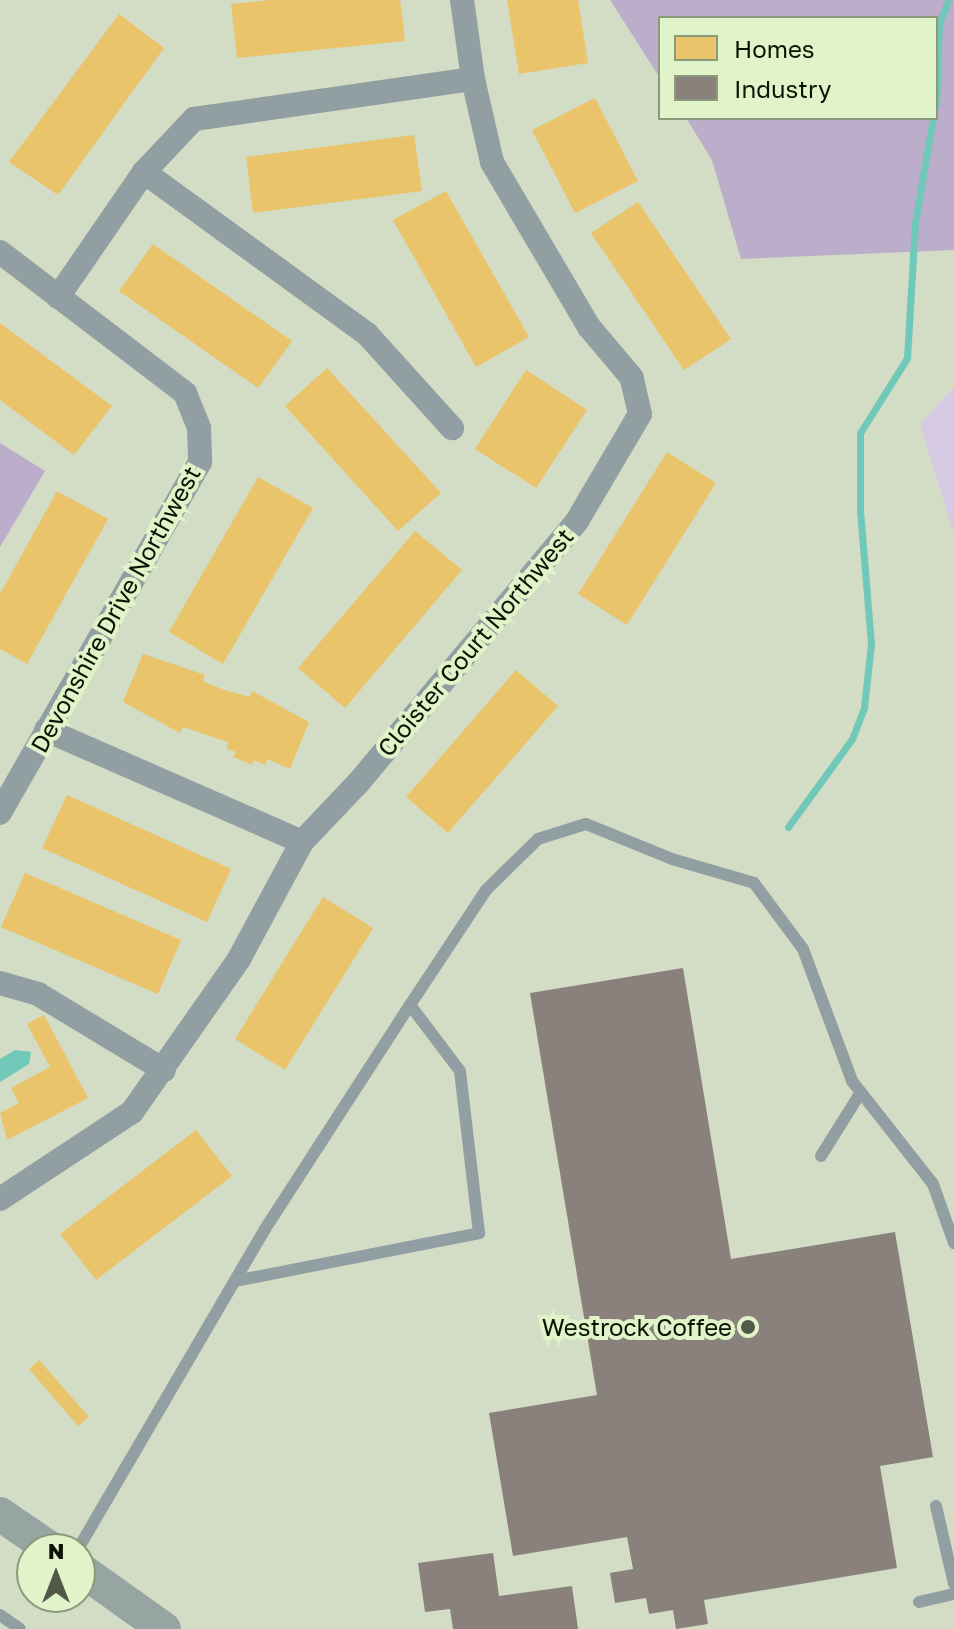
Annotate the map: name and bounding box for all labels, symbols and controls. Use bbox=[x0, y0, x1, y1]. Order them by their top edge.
legend bbox=[658, 16, 938, 120]
text: Homes bbox=[734, 34, 815, 63]
text: Industry bbox=[734, 74, 831, 103]
street label: Devonshire Drive Northwest bbox=[24, 461, 206, 757]
street label: Cloister Court Northwest bbox=[371, 522, 579, 762]
place label: Westrock Coffee bbox=[542, 1313, 732, 1341]
marker: Westrock Coffee bbox=[739, 1318, 757, 1336]
north arrow bbox=[16, 1533, 96, 1613]
text: N bbox=[48, 1537, 64, 1564]

